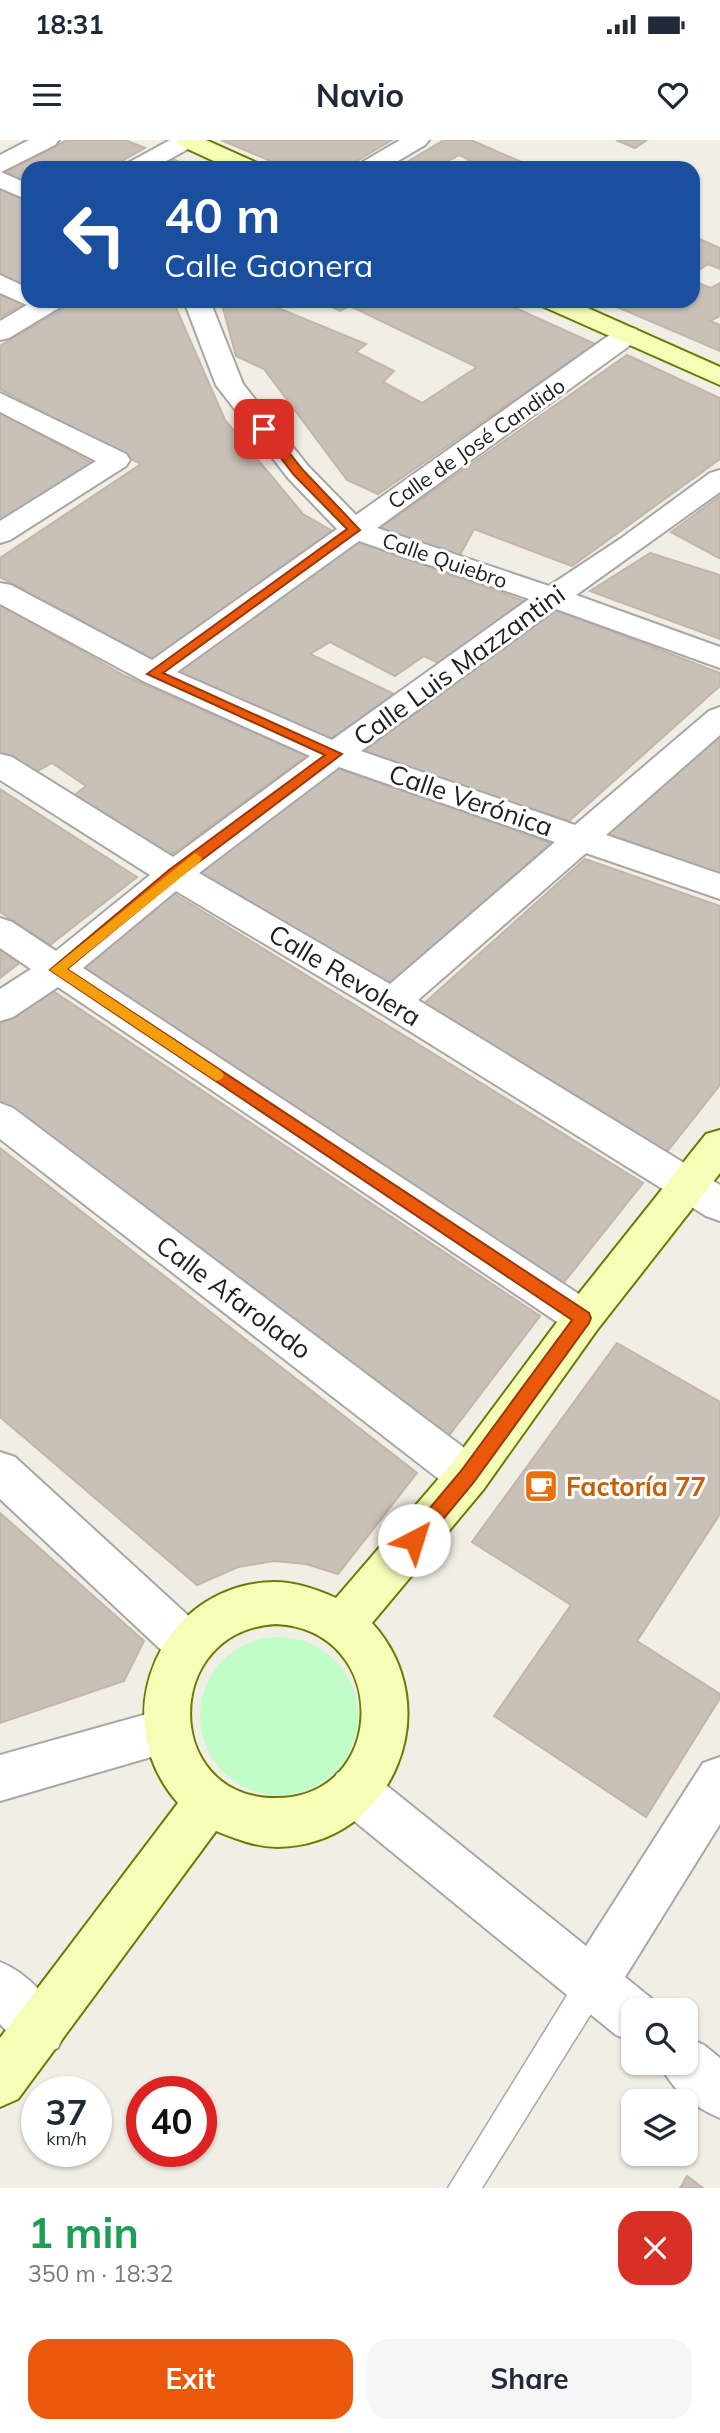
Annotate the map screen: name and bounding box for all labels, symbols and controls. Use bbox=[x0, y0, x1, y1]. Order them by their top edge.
text: 18:31 bbox=[35, 8, 104, 41]
text: Navio bbox=[316, 75, 404, 115]
icon: menu bbox=[28, 76, 66, 114]
icon: heart bbox=[654, 76, 692, 114]
text: 40 m bbox=[164, 184, 280, 245]
icon: left bbox=[49, 189, 140, 280]
text: Calle Gaonera bbox=[164, 245, 373, 285]
street label: Calle de José Candido bbox=[382, 372, 570, 514]
pin bbox=[234, 399, 294, 459]
icon: arrive bbox=[245, 410, 283, 448]
street label: Calle Quiebro bbox=[379, 526, 511, 594]
street label: Calle Luis Mazzantini bbox=[347, 577, 571, 753]
street label: Calle Verónica bbox=[385, 757, 557, 843]
street label: Calle Revolera bbox=[263, 917, 427, 1033]
street label: Calle Afarolado bbox=[150, 1228, 318, 1366]
cafe icon: Factoría 77 bbox=[522, 1467, 560, 1505]
place label: Factoría 77 bbox=[566, 1470, 706, 1503]
position arrow bbox=[377, 1503, 451, 1577]
map controls bbox=[621, 1998, 698, 2166]
button: search bbox=[621, 1998, 698, 2075]
speed limit sign: 40 bbox=[126, 2076, 217, 2167]
button: layers bbox=[621, 2089, 698, 2166]
text: 37 bbox=[45, 2090, 88, 2134]
text: km/h bbox=[46, 2127, 87, 2150]
text: 1 min bbox=[28, 2206, 139, 2259]
button: close bbox=[618, 2211, 692, 2285]
text: 350 m · 18:32 bbox=[28, 2259, 173, 2288]
button: Exit bbox=[28, 2339, 353, 2419]
button: Share bbox=[367, 2339, 692, 2419]

